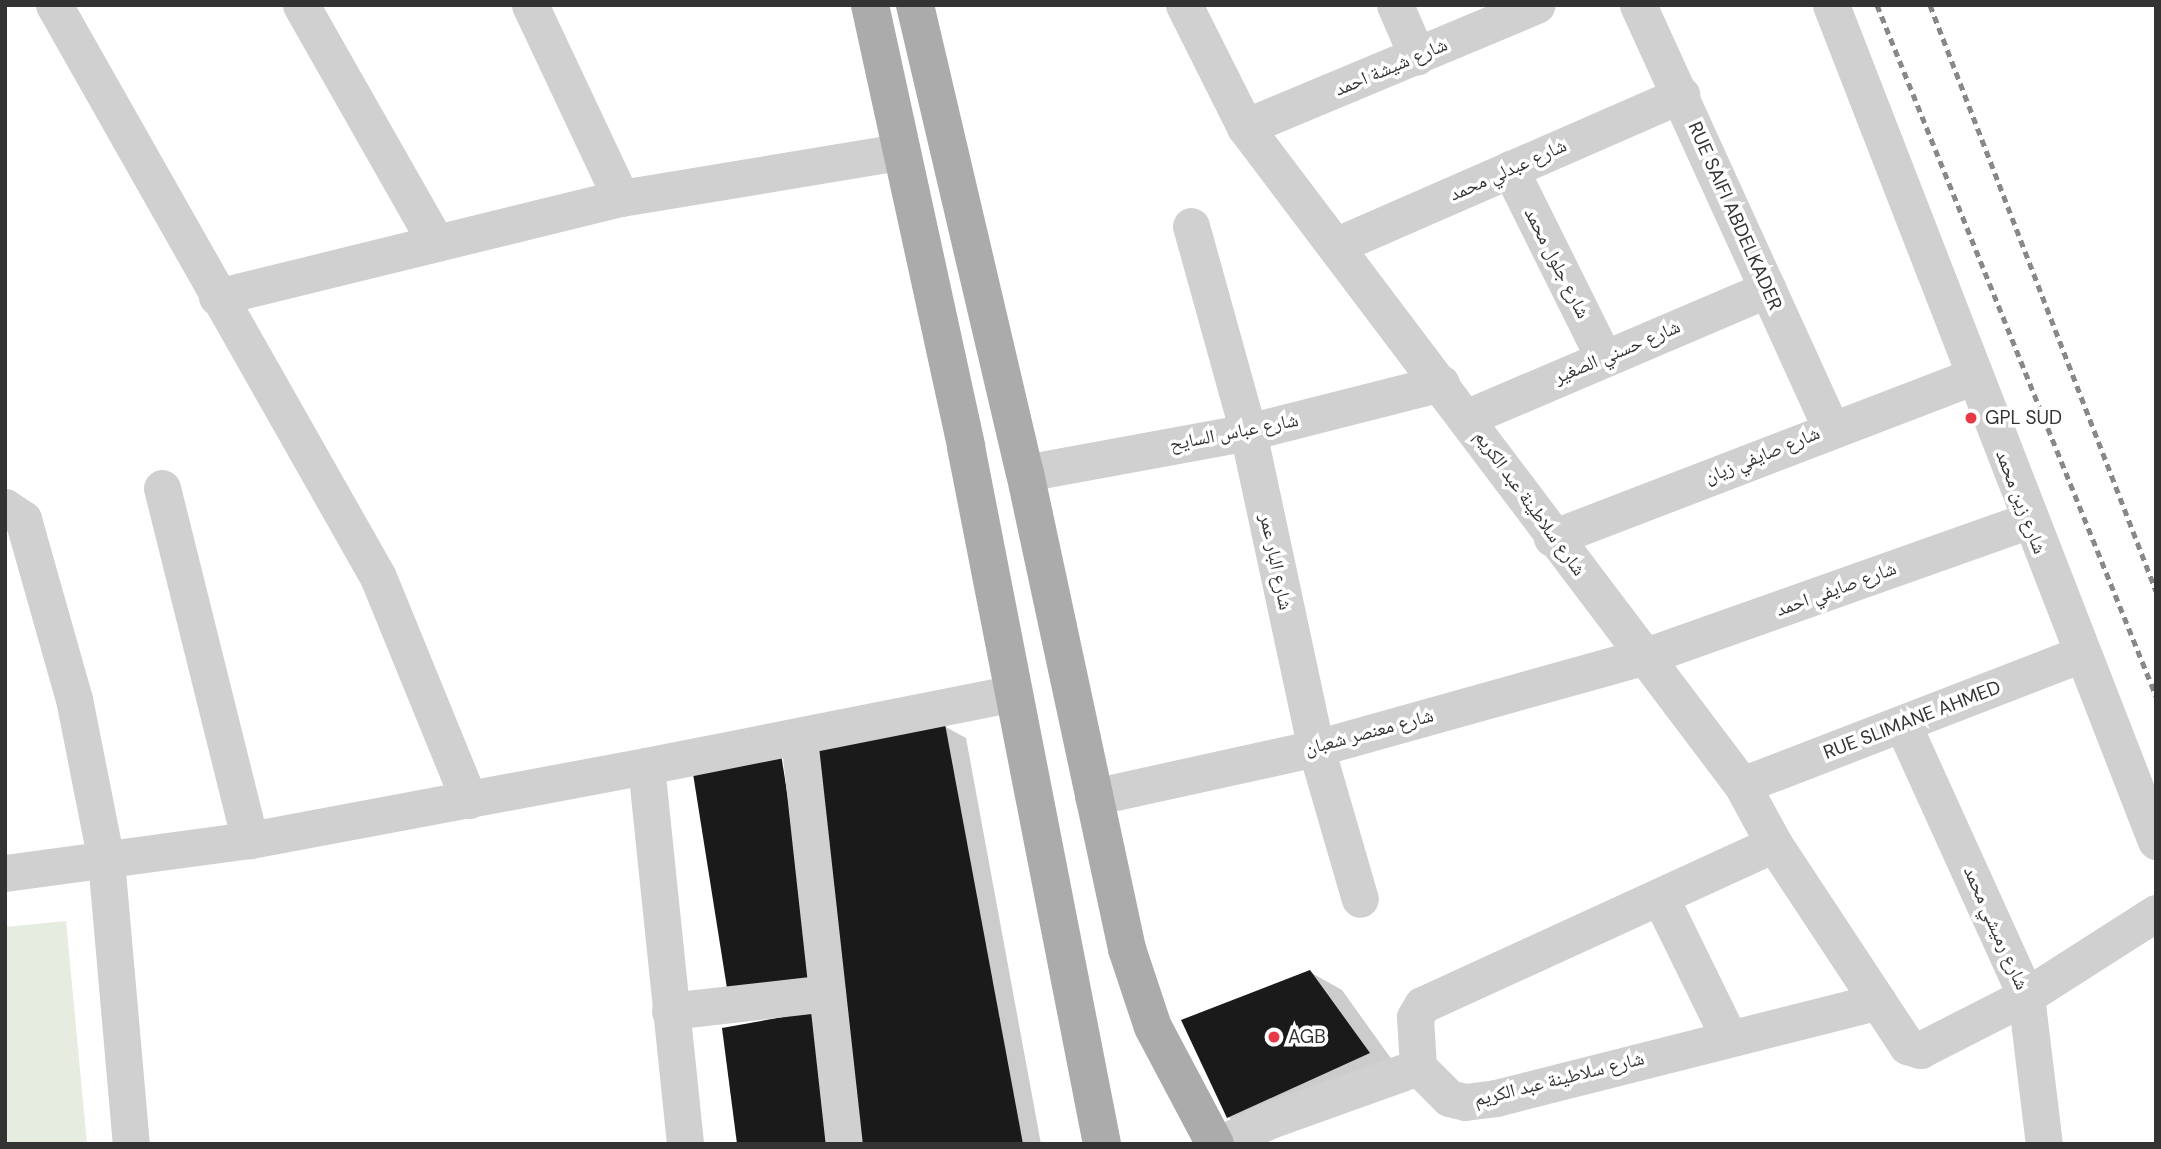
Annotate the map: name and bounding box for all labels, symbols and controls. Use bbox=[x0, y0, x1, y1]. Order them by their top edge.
street label: شارع شيشة احمد bbox=[1331, 33, 1451, 101]
street label: RUE SAIFI ABDELKADER bbox=[1683, 118, 1787, 314]
street label: شارع عبدلي محمد bbox=[1446, 134, 1570, 206]
street label: شارع جلول محمد bbox=[1519, 204, 1595, 322]
street label: شارع حسني الصغير bbox=[1550, 315, 1684, 389]
place label: GPL SUD bbox=[1985, 407, 2062, 429]
street label: شارع عباس السايح bbox=[1168, 408, 1300, 456]
marker: GPL SUD bbox=[1963, 410, 1979, 426]
street label: شارع صايفي زيان bbox=[1701, 421, 1823, 489]
street label: شارع سلاطينة عبد الكريم bbox=[1469, 426, 1591, 580]
street label: شارع زين محمد bbox=[1991, 447, 2051, 557]
street label: شارع البار عمر bbox=[1255, 512, 1297, 612]
street label: شارع صايفي احمد bbox=[1773, 557, 1899, 621]
street label: RUE SLIMANE AHMED bbox=[1820, 676, 2004, 764]
street label: شارع معنصر شعبان bbox=[1302, 704, 1436, 760]
street label: شارع رميشي محمد bbox=[1959, 863, 2033, 993]
place label: AGB bbox=[1288, 1026, 1326, 1048]
marker: AGB bbox=[1266, 1029, 1282, 1045]
street label: شارع سلاطينة عبد الكريم bbox=[1472, 1047, 1646, 1111]

